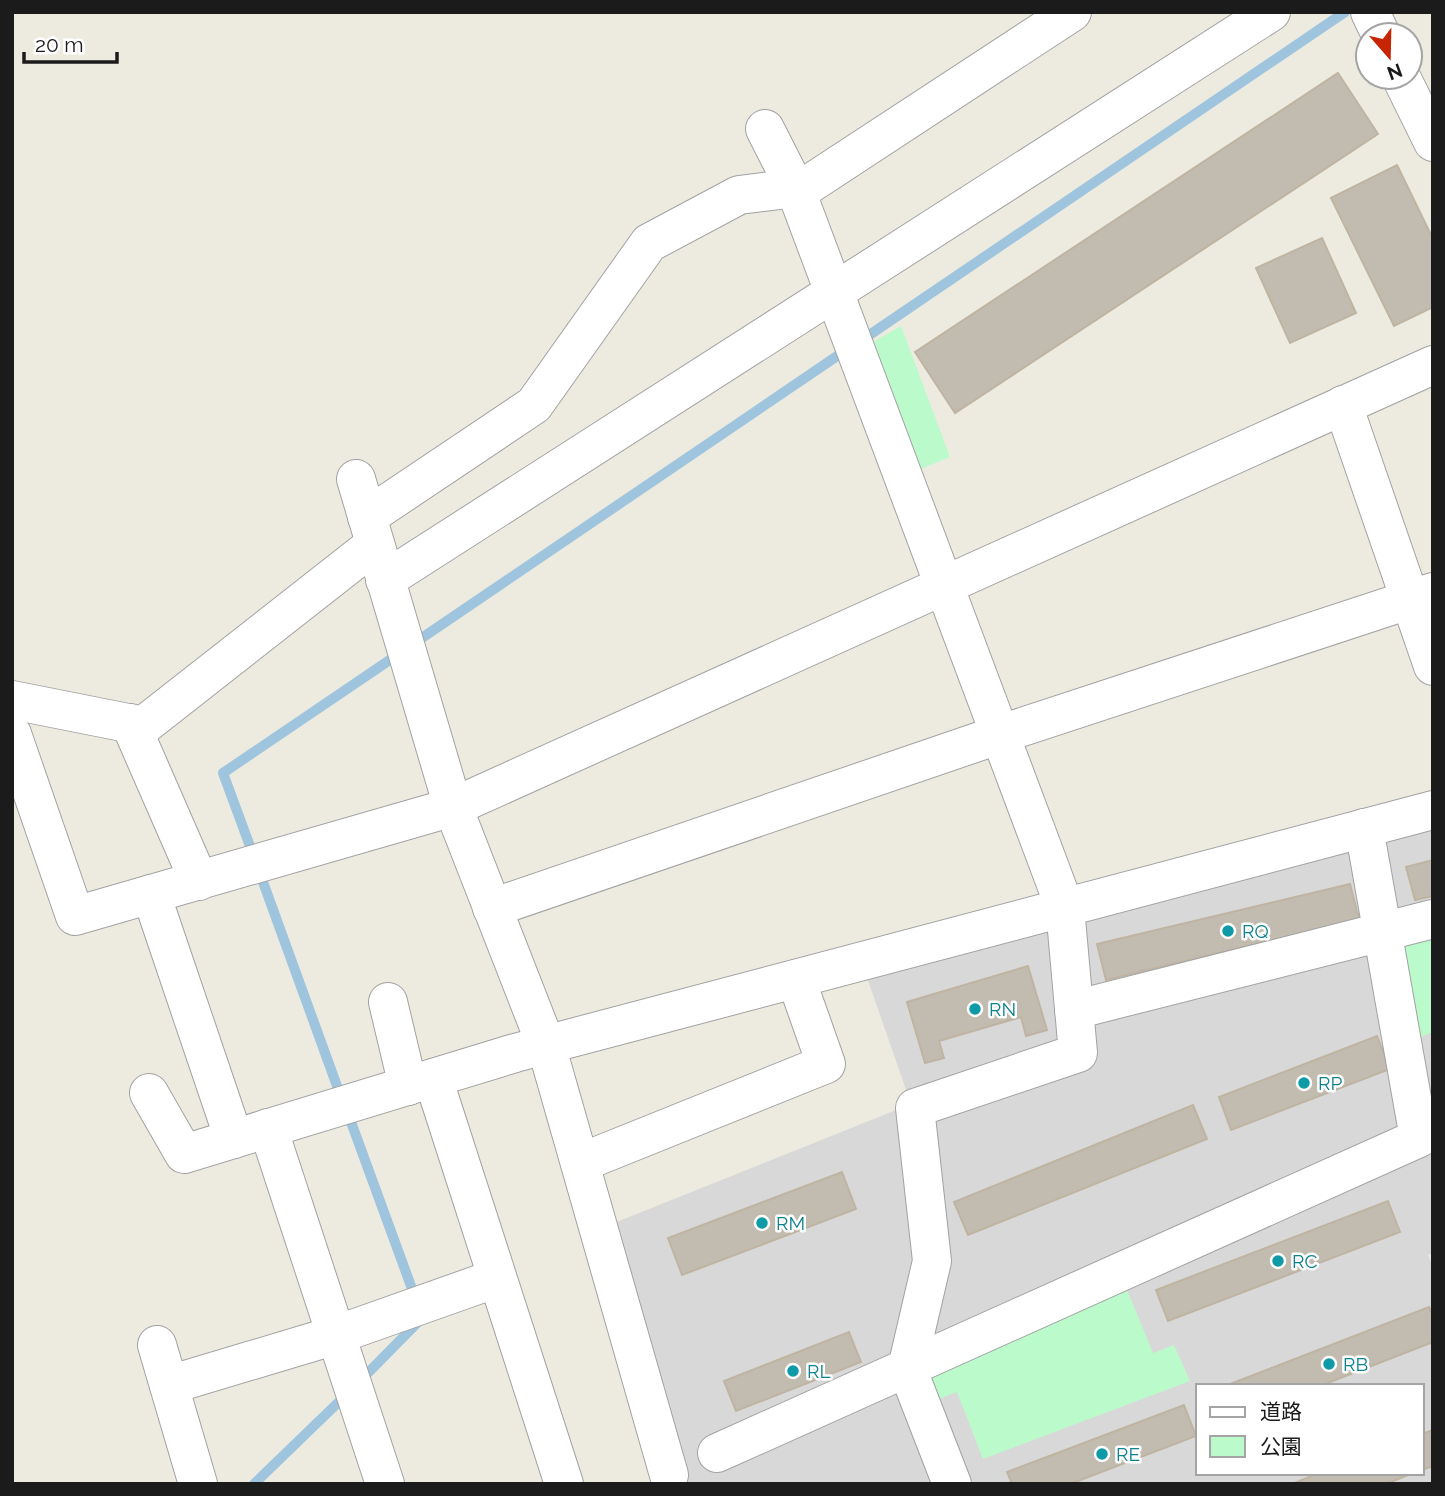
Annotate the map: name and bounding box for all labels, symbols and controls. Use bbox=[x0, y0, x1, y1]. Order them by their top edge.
scale bar bbox=[24, 21, 117, 65]
north arrow bbox=[1354, 21, 1424, 91]
text: 20 m bbox=[35, 32, 83, 57]
text: N bbox=[1384, 59, 1405, 85]
place label: RQ bbox=[1242, 920, 1269, 942]
marker: RQ bbox=[1220, 923, 1236, 939]
place label: RN bbox=[989, 998, 1016, 1020]
marker: RN bbox=[967, 1001, 983, 1017]
place label: RP bbox=[1318, 1072, 1342, 1094]
marker: RP bbox=[1296, 1075, 1312, 1091]
place label: RM bbox=[776, 1212, 805, 1234]
marker: RM bbox=[754, 1215, 770, 1231]
place label: RC bbox=[1292, 1250, 1317, 1272]
marker: RC bbox=[1270, 1253, 1286, 1269]
place label: RB bbox=[1343, 1353, 1368, 1375]
marker: RB bbox=[1321, 1356, 1337, 1372]
place label: RL bbox=[807, 1360, 830, 1382]
marker: RL bbox=[785, 1363, 801, 1379]
legend bbox=[1196, 1384, 1424, 1475]
text: 道路 bbox=[1260, 1399, 1302, 1424]
text: 公園 bbox=[1260, 1434, 1302, 1459]
place label: RE bbox=[1116, 1443, 1140, 1465]
marker: RE bbox=[1094, 1446, 1110, 1462]

